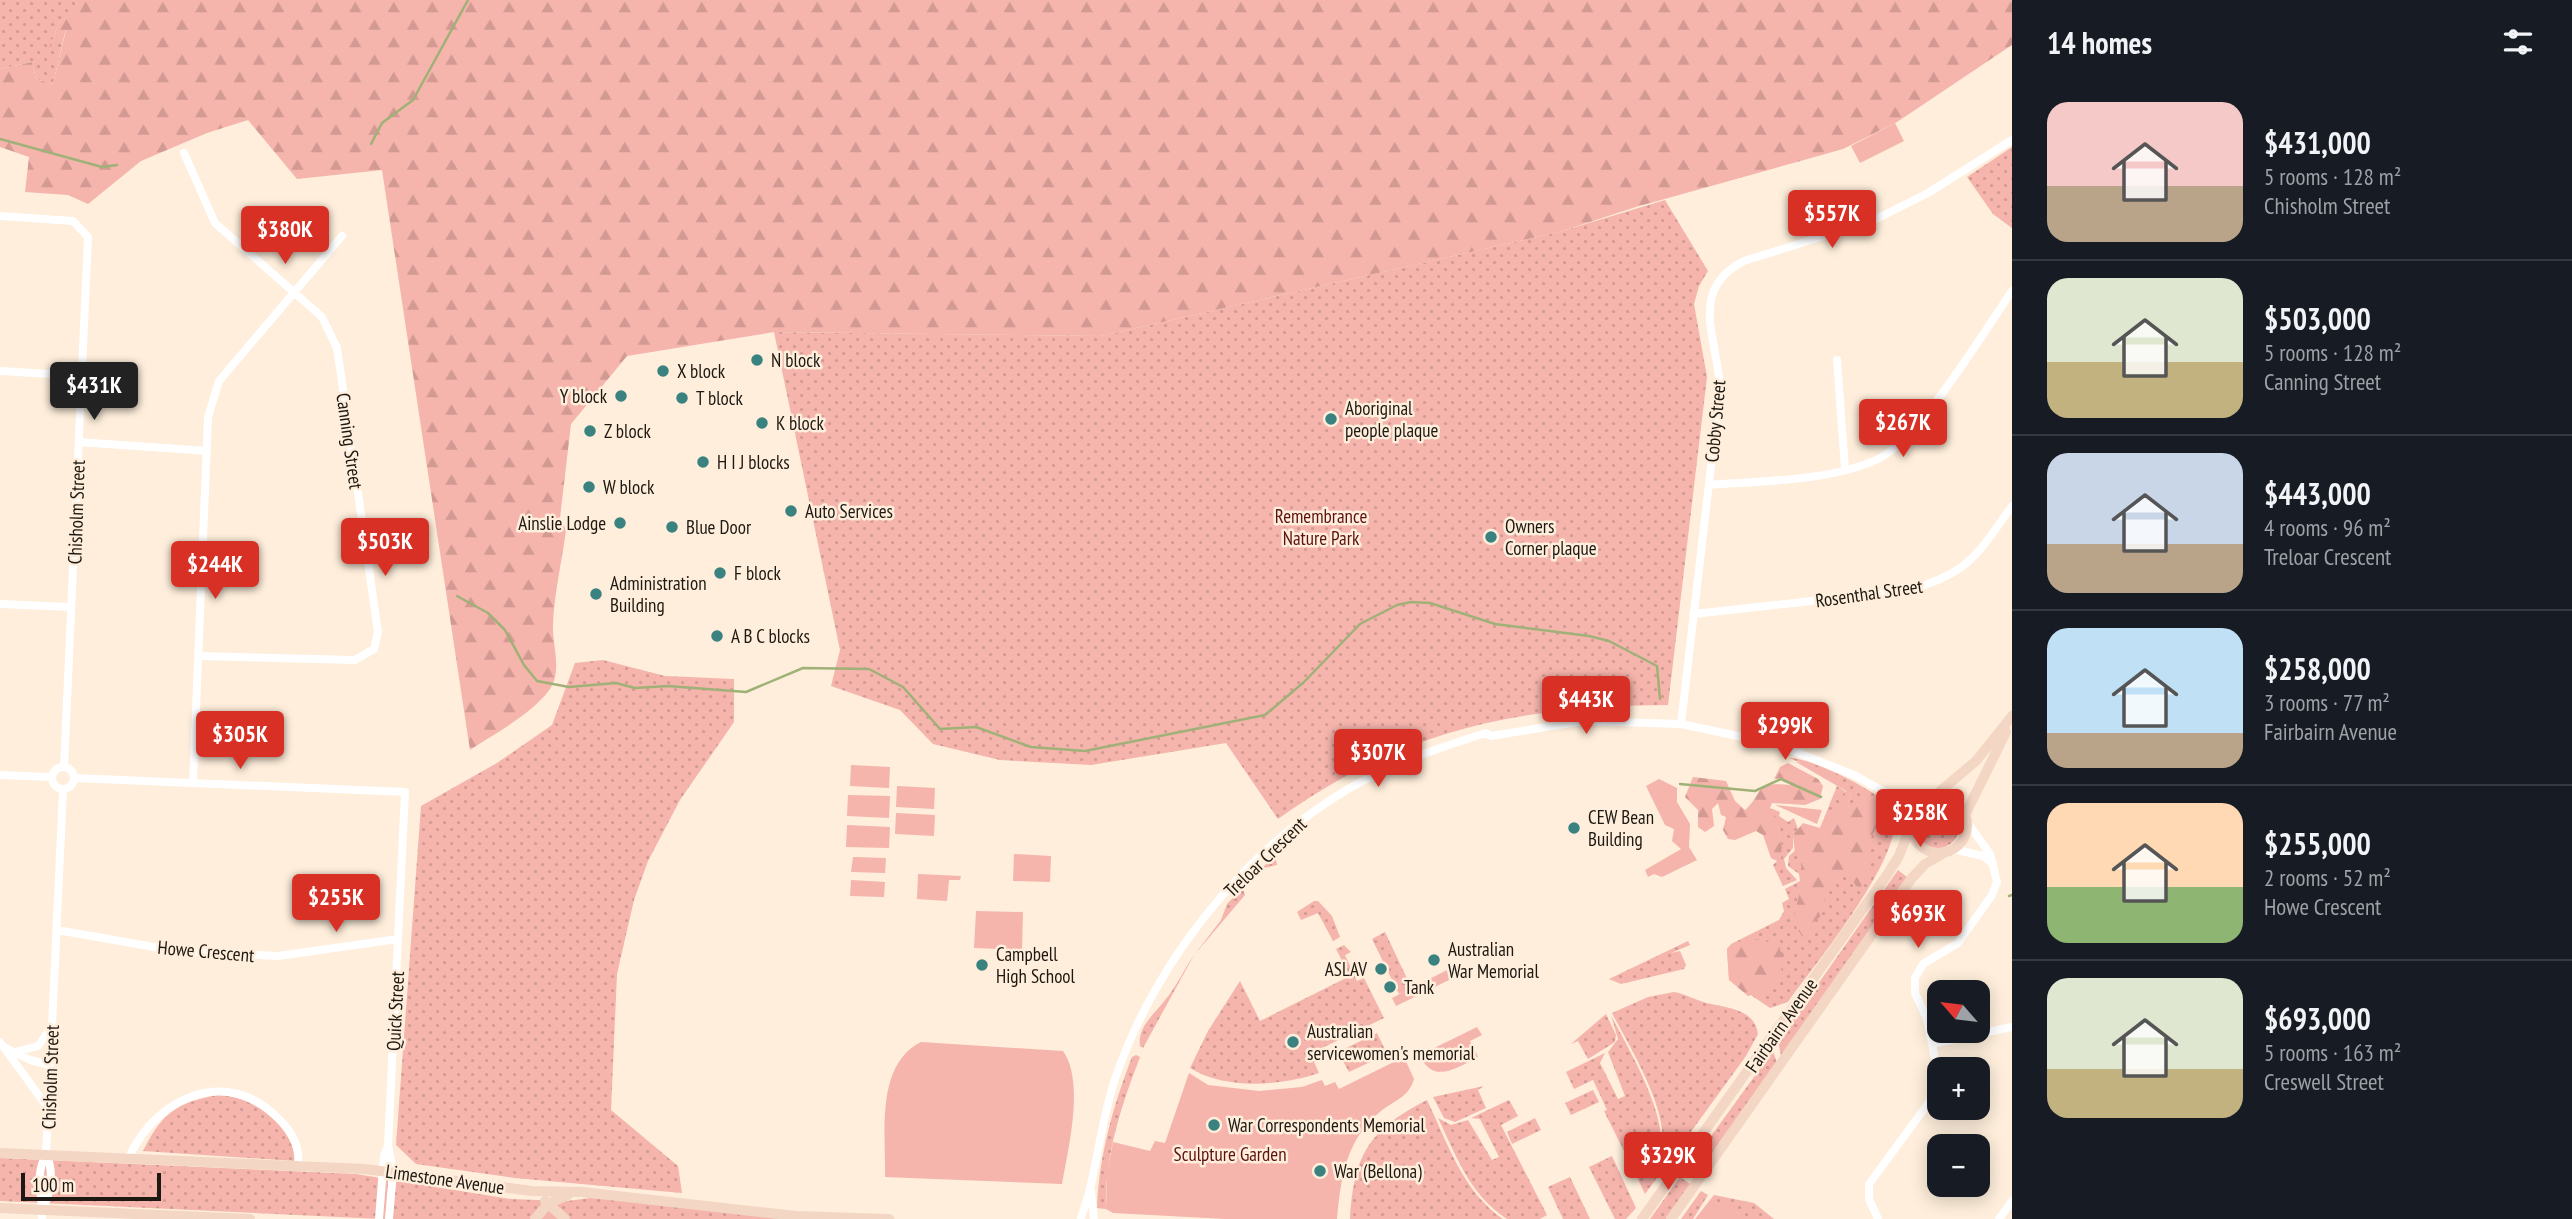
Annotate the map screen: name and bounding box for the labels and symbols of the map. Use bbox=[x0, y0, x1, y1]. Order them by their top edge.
pin: $557K bbox=[1783, 190, 1881, 250]
pin: $380K bbox=[236, 206, 334, 266]
place label: N block bbox=[771, 348, 821, 372]
marker: N block bbox=[749, 352, 765, 368]
place label: X block bbox=[677, 359, 726, 383]
pin: $431K bbox=[45, 362, 143, 422]
marker: X block bbox=[655, 363, 671, 379]
street label: Cobby Street bbox=[1699, 378, 1731, 463]
place label: Y block bbox=[560, 384, 608, 408]
place label: T block bbox=[696, 386, 744, 410]
marker: Y block bbox=[613, 388, 629, 404]
marker: T block bbox=[674, 390, 690, 406]
street label: Canning Street bbox=[331, 391, 369, 491]
place label: Aboriginal people plaque bbox=[1345, 396, 1438, 442]
pin: $267K bbox=[1854, 400, 1952, 459]
place label: K block bbox=[776, 411, 825, 435]
marker: Aboriginal people plaque bbox=[1323, 411, 1339, 427]
marker: K block bbox=[754, 415, 770, 431]
place label: Z block bbox=[604, 419, 651, 443]
marker: Z block bbox=[582, 423, 598, 439]
place label: H I J blocks bbox=[717, 450, 790, 474]
marker: H I J blocks bbox=[695, 454, 711, 470]
street label: Chisholm Street bbox=[62, 459, 90, 565]
place label: W block bbox=[603, 475, 655, 499]
marker: W block bbox=[581, 479, 597, 495]
place label: Auto Services bbox=[805, 499, 893, 523]
marker: Auto Services bbox=[783, 503, 799, 519]
park label: Remembrance Nature Park bbox=[1275, 504, 1367, 550]
place label: Ainslie Lodge bbox=[518, 511, 606, 535]
place label: Owners Corner plaque bbox=[1505, 514, 1597, 560]
marker: Ainslie Lodge bbox=[612, 515, 628, 531]
place label: Blue Door bbox=[686, 515, 752, 539]
pin: $503K bbox=[336, 518, 434, 578]
marker: Blue Door bbox=[664, 519, 680, 535]
marker: Owners Corner plaque bbox=[1483, 529, 1499, 545]
pin: $244K bbox=[166, 542, 264, 601]
place label: F block bbox=[734, 561, 782, 585]
marker: F block bbox=[712, 565, 728, 581]
place label: Administration Building bbox=[610, 571, 707, 617]
street label: Rosenthal Street bbox=[1814, 573, 1925, 612]
marker: Administration Building bbox=[588, 586, 604, 602]
place label: A B C blocks bbox=[731, 624, 810, 648]
marker: A B C blocks bbox=[709, 628, 725, 644]
pin: $443K bbox=[1537, 676, 1635, 736]
pin: $299K bbox=[1736, 702, 1834, 762]
pin: $305K bbox=[191, 712, 289, 771]
pin: $307K bbox=[1329, 730, 1427, 789]
pin: $258K bbox=[1871, 790, 1969, 849]
place label: CEW Bean Building bbox=[1588, 805, 1654, 851]
street label: Treloar Crescent bbox=[1219, 811, 1312, 902]
marker: CEW Bean Building bbox=[1566, 820, 1582, 836]
pin: $255K bbox=[287, 874, 385, 934]
pin: $693K bbox=[1869, 890, 1967, 950]
street label: Howe Crescent bbox=[157, 935, 256, 967]
place label: Australian War Memorial bbox=[1448, 937, 1539, 983]
place label: Campbell High School bbox=[996, 942, 1076, 988]
marker: Australian War Memorial bbox=[1426, 952, 1442, 968]
marker: Campbell High School bbox=[974, 957, 990, 973]
place label: ASLAV bbox=[1325, 957, 1367, 981]
marker: ASLAV bbox=[1373, 961, 1389, 977]
street label: Quick Street bbox=[381, 970, 409, 1051]
street label: Fairbairn Avenue bbox=[1740, 973, 1822, 1077]
place label: Tank bbox=[1404, 975, 1435, 999]
marker: Tank bbox=[1382, 979, 1398, 995]
north arrow bbox=[1927, 980, 1990, 1043]
place label: Australian servicewomen's memorial bbox=[1307, 1019, 1476, 1065]
street label: Chisholm Street bbox=[36, 1024, 64, 1130]
marker: Australian servicewomen's memorial bbox=[1285, 1034, 1301, 1050]
place label: War Correspondents Memorial bbox=[1228, 1113, 1425, 1137]
marker: War Correspondents Memorial bbox=[1206, 1117, 1222, 1133]
pin: $329K bbox=[1619, 1132, 1717, 1192]
park label: Sculpture Garden bbox=[1174, 1142, 1286, 1166]
street label: Limestone Avenue bbox=[384, 1159, 506, 1199]
place label: War (Bellona) bbox=[1334, 1159, 1422, 1183]
marker: War (Bellona) bbox=[1312, 1163, 1328, 1179]
scale bar bbox=[21, 1170, 161, 1202]

